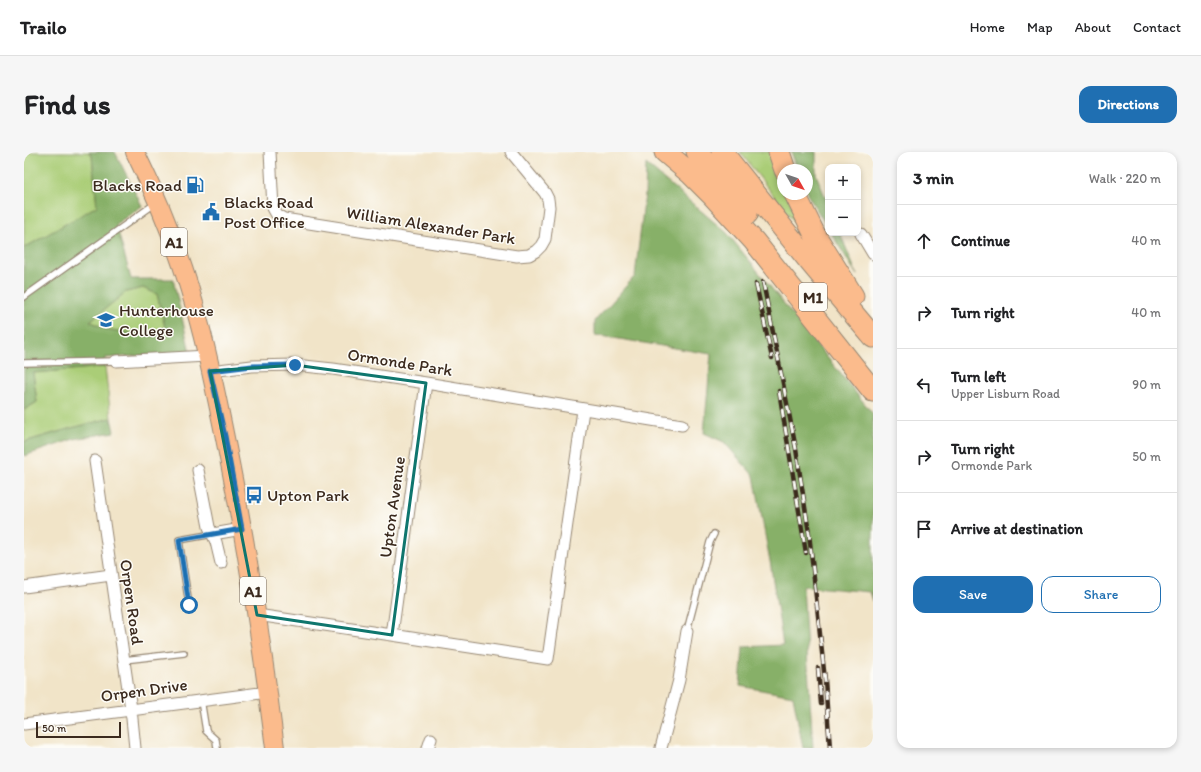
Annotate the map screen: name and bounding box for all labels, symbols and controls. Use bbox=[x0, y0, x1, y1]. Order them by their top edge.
text: Trailo bbox=[20, 16, 67, 39]
text: Home bbox=[970, 19, 1005, 36]
text: Map bbox=[1027, 19, 1053, 36]
text: About bbox=[1075, 19, 1111, 36]
text: Contact bbox=[1133, 19, 1181, 36]
button: Directions bbox=[1079, 86, 1177, 123]
text: Find us bbox=[24, 87, 111, 121]
north arrow bbox=[777, 164, 813, 200]
map controls bbox=[825, 164, 861, 236]
button: + bbox=[825, 164, 861, 200]
text: 3 min bbox=[913, 168, 954, 188]
text: Walk · 220 m bbox=[1089, 171, 1161, 186]
place label: Blacks Road bbox=[93, 175, 182, 195]
fuel station icon: Blacks Road bbox=[185, 175, 205, 195]
place label: Blacks Road Post Office bbox=[224, 192, 313, 232]
button: − bbox=[825, 200, 861, 236]
public building icon: Blacks Road Post Office bbox=[201, 202, 221, 222]
street label: William Alexander Park bbox=[345, 202, 517, 248]
road number: A1 bbox=[161, 228, 187, 256]
icon: ahead bbox=[913, 230, 935, 252]
text: Continue bbox=[951, 232, 1010, 250]
text: 40 m bbox=[1131, 233, 1161, 248]
road number: M1 bbox=[799, 283, 827, 311]
place label: Hunterhouse College bbox=[119, 300, 214, 340]
icon: right bbox=[913, 302, 935, 324]
text: Turn right bbox=[951, 304, 1015, 322]
text: 40 m bbox=[1131, 305, 1161, 320]
school or university icon: Hunterhouse College bbox=[96, 310, 116, 330]
street label: Ormonde Park bbox=[346, 344, 454, 380]
route end bbox=[286, 356, 304, 374]
text: Turn left bbox=[951, 368, 1006, 386]
icon: left bbox=[913, 374, 935, 396]
text: 90 m bbox=[1132, 377, 1161, 392]
text: Upper Lisburn Road bbox=[951, 386, 1060, 401]
text: Turn right bbox=[951, 440, 1015, 458]
icon: right bbox=[913, 446, 935, 468]
text: 50 m bbox=[1132, 449, 1161, 464]
street label: Upton Avenue bbox=[375, 455, 409, 559]
text: Ormonde Park bbox=[951, 458, 1032, 473]
bus stop icon: Upton Park bbox=[244, 485, 264, 505]
place label: Upton Park bbox=[267, 485, 350, 505]
icon: arrive bbox=[913, 518, 935, 540]
text: Arrive at destination bbox=[951, 520, 1083, 538]
street label: Orpen Road bbox=[116, 558, 148, 647]
button: Save bbox=[913, 576, 1033, 613]
button: Share bbox=[1041, 576, 1161, 613]
road number: A1 bbox=[240, 577, 266, 605]
route start bbox=[180, 596, 198, 614]
street label: Orpen Drive bbox=[99, 674, 189, 706]
scale bar bbox=[36, 720, 121, 739]
text: 50 m bbox=[42, 722, 66, 735]

